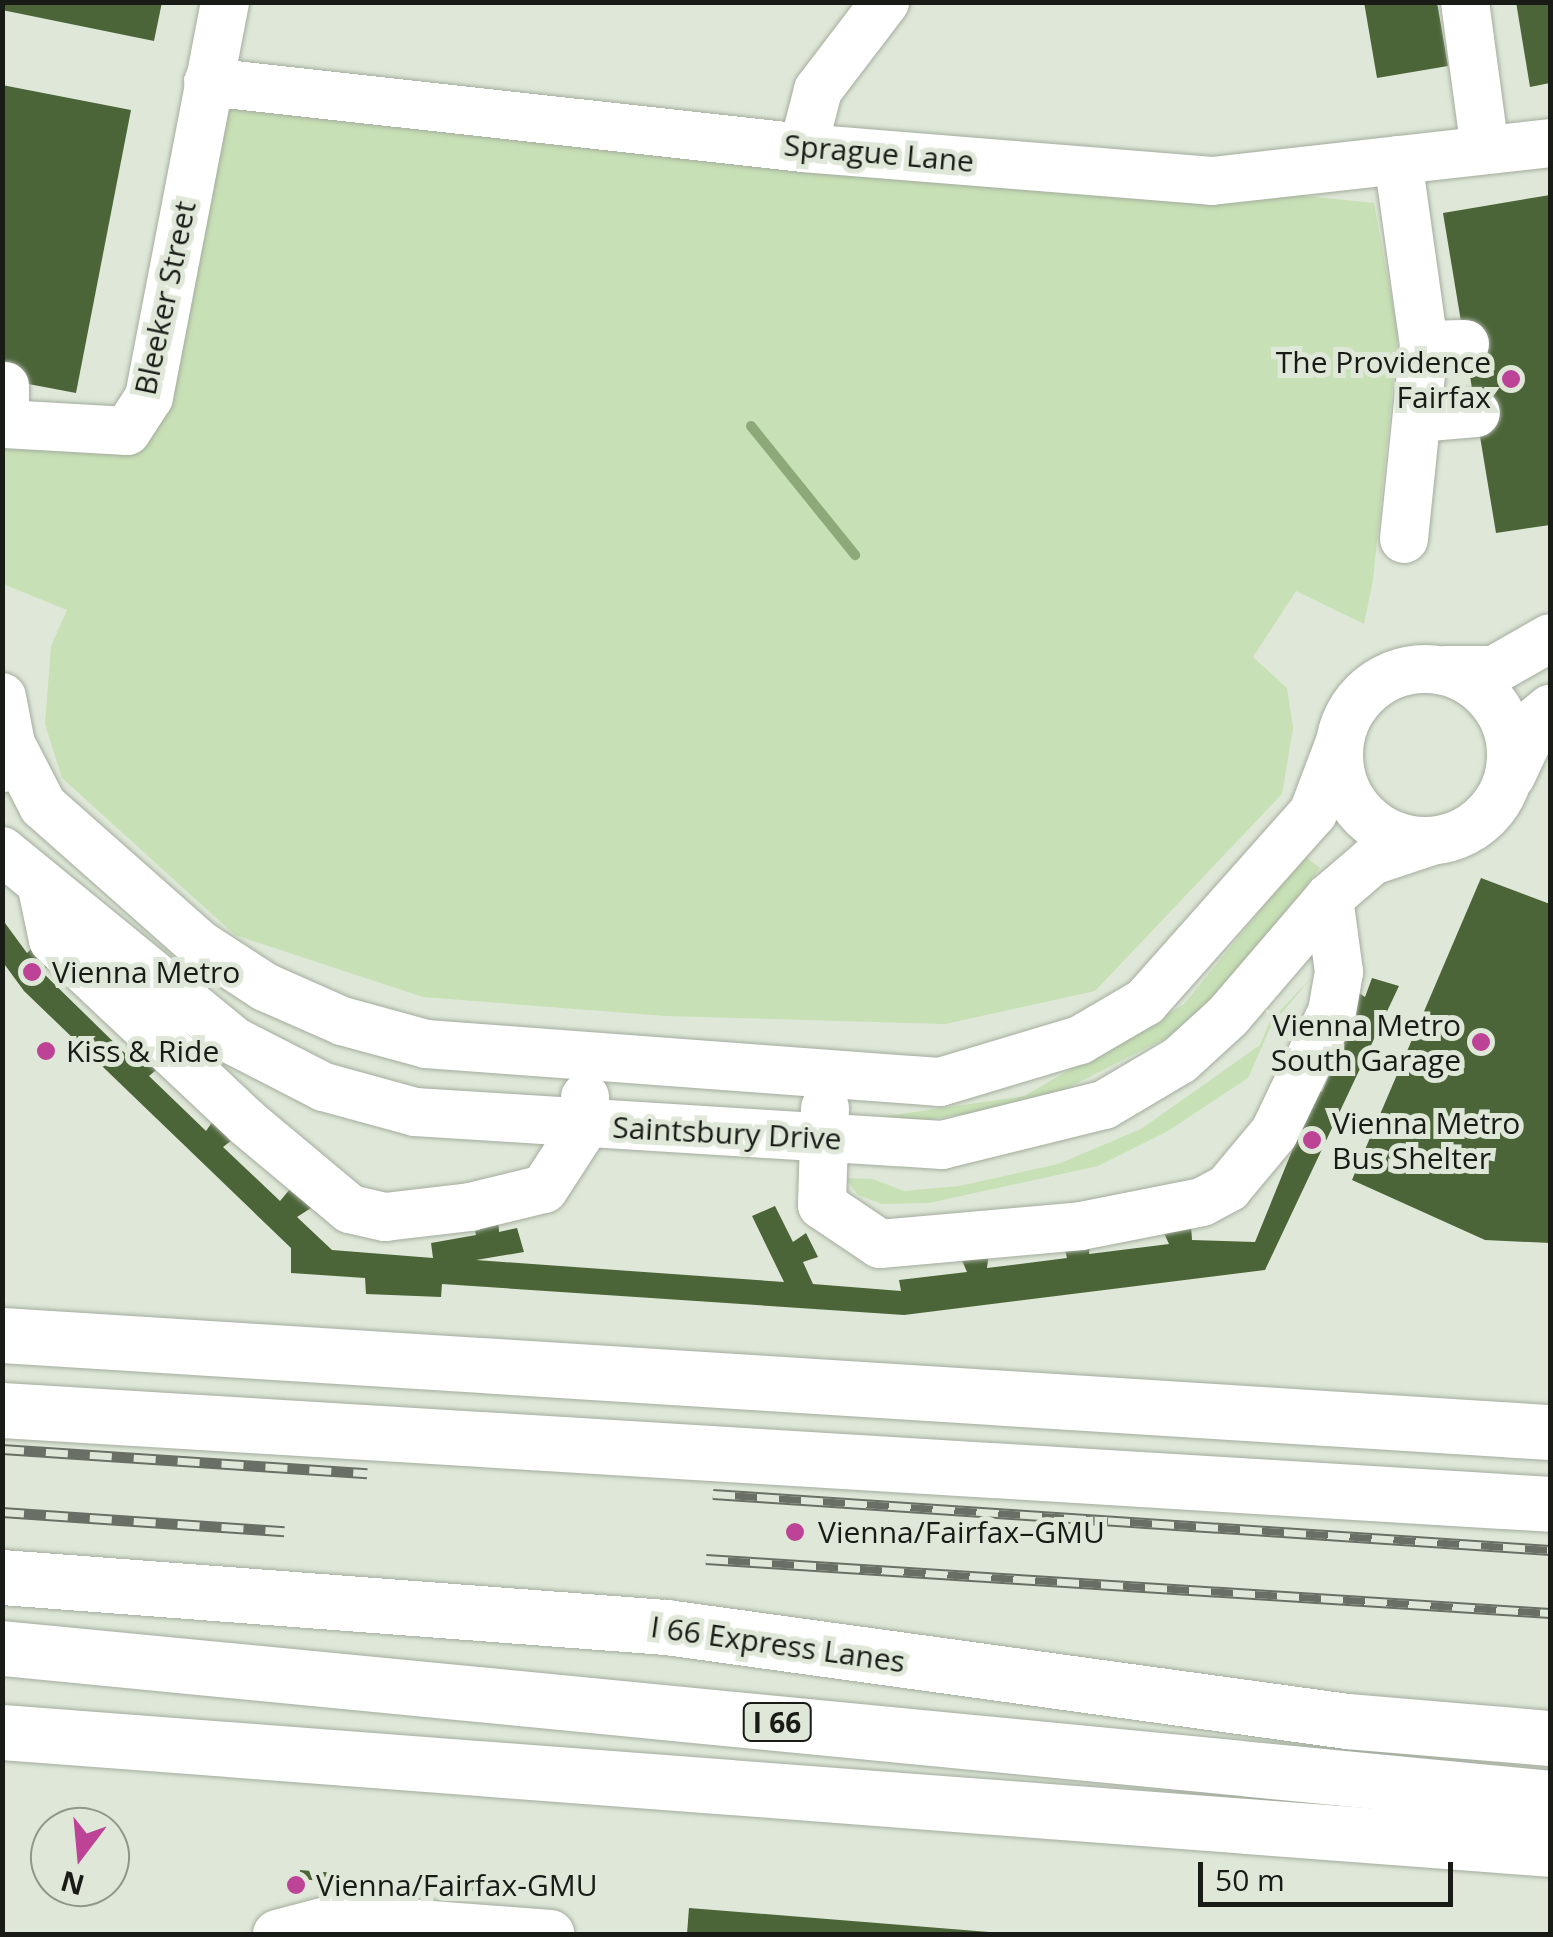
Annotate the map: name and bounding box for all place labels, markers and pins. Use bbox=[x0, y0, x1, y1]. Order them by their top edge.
place label: The Providence Fairfax bbox=[1276, 344, 1491, 414]
marker: The Providence Fairfax bbox=[1500, 368, 1522, 390]
place label: Vienna Metro bbox=[52, 954, 240, 990]
marker: Vienna Metro bbox=[21, 961, 43, 983]
place label: Vienna Metro South Garage bbox=[1271, 1007, 1461, 1078]
marker: Vienna Metro South Garage bbox=[1470, 1031, 1492, 1053]
place label: Kiss & Ride bbox=[66, 1033, 219, 1069]
marker: Kiss & Ride bbox=[35, 1040, 57, 1062]
place label: Vienna Metro Bus Shelter bbox=[1332, 1105, 1520, 1176]
marker: Vienna Metro Bus Shelter bbox=[1301, 1129, 1323, 1151]
place label: Vienna/Fairfax–GMU bbox=[818, 1514, 1105, 1550]
marker: Vienna/Fairfax–GMU bbox=[782, 1519, 808, 1545]
place label: Vienna/Fairfax-GMU bbox=[316, 1867, 598, 1903]
marker: Vienna/Fairfax-GMU bbox=[285, 1874, 307, 1896]

